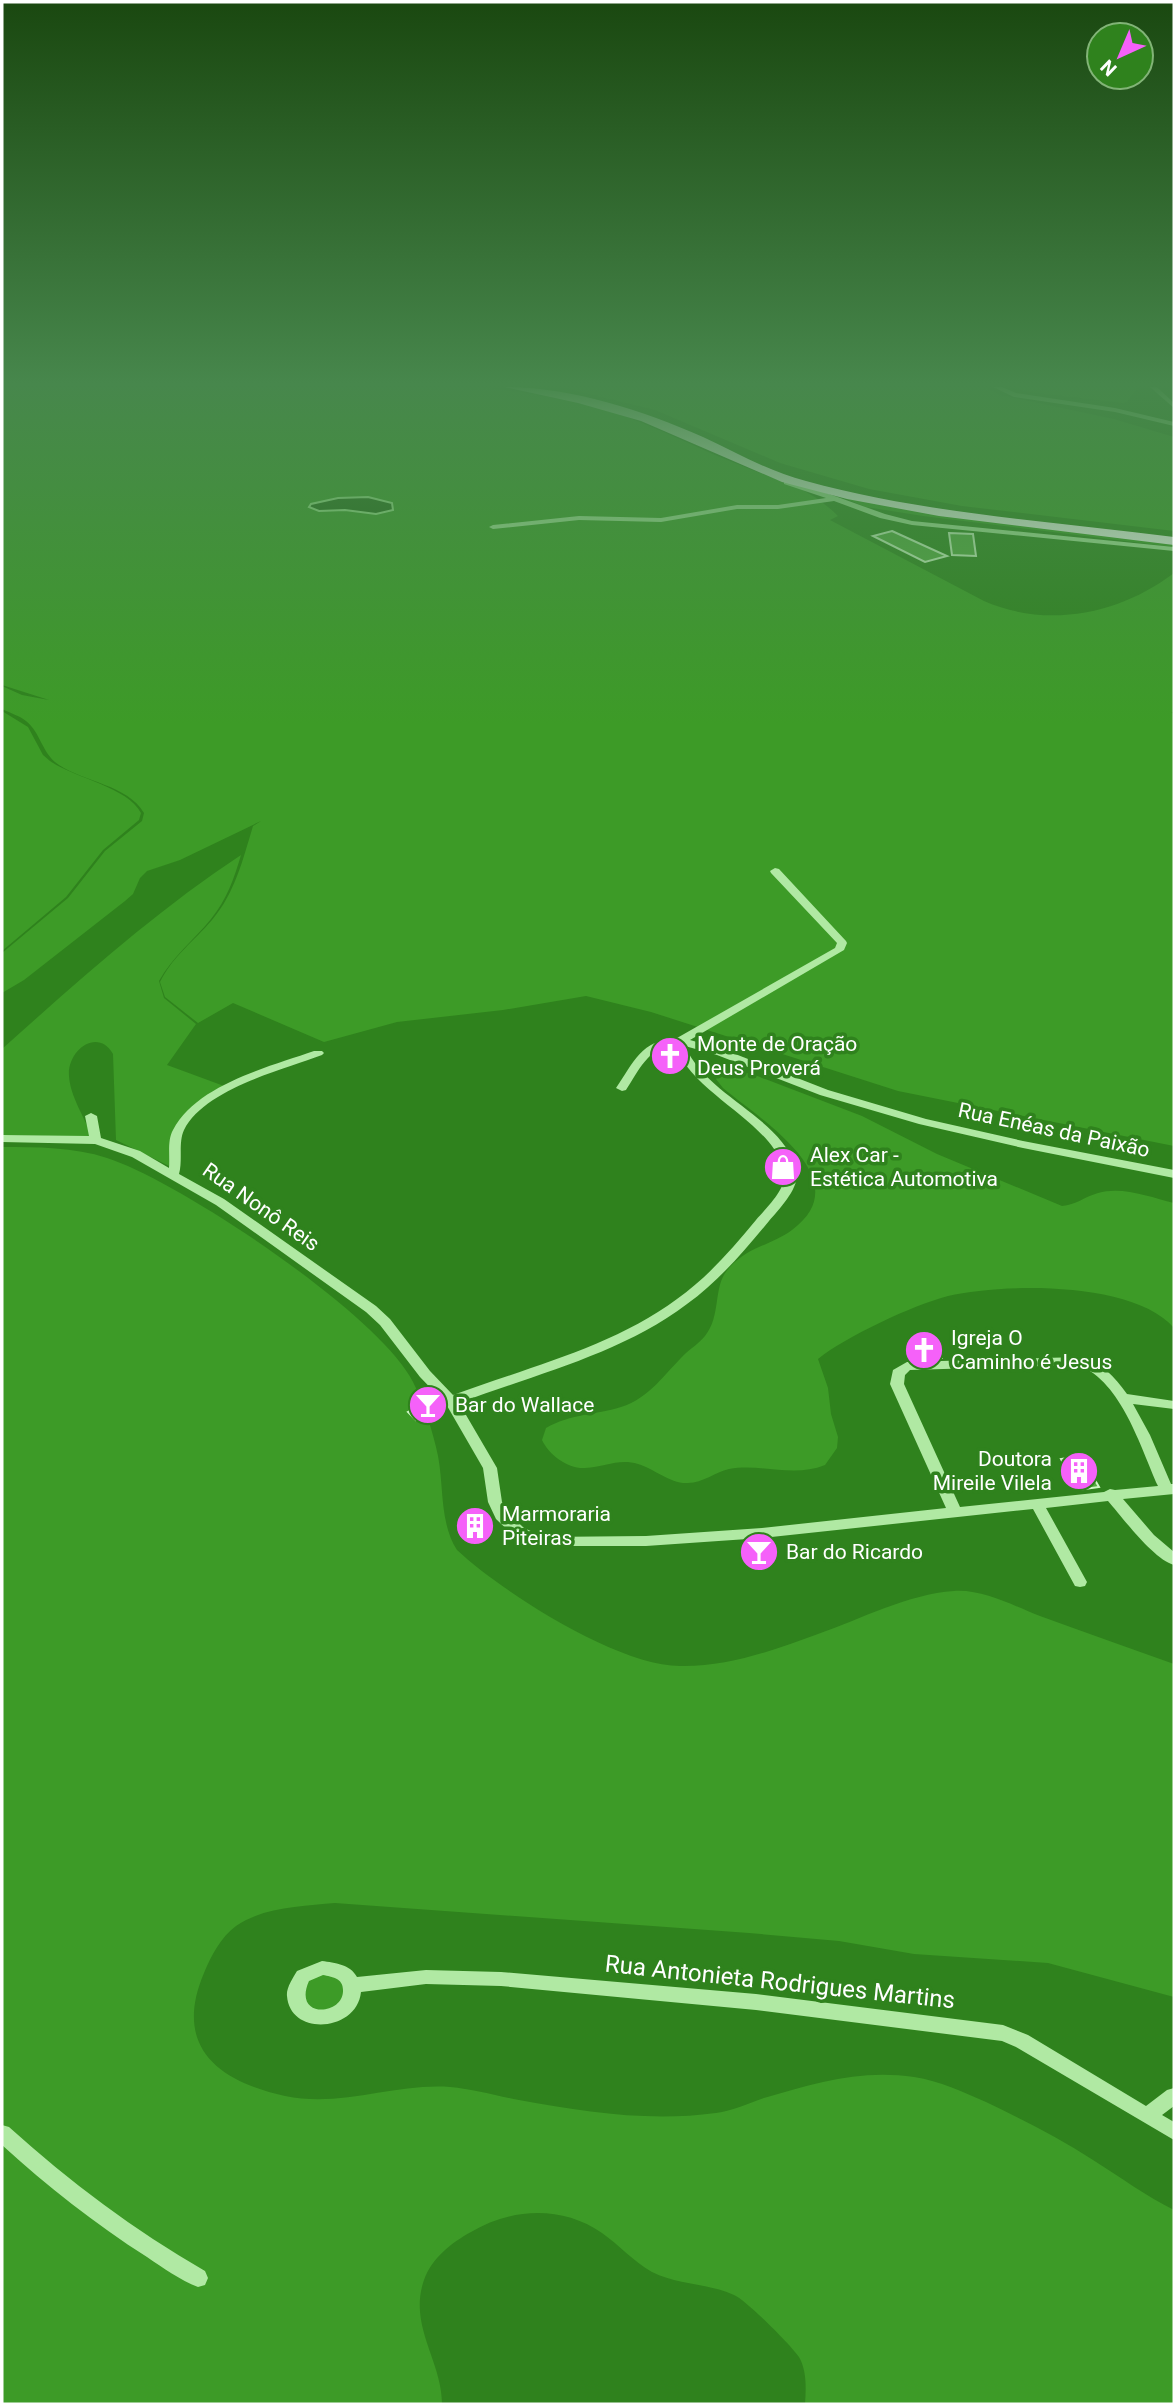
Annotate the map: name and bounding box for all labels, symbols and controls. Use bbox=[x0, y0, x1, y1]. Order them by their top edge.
north arrow bbox=[1085, 21, 1155, 91]
text: N bbox=[1096, 55, 1121, 81]
place label: Monte de Oração Deus Proverá bbox=[697, 1032, 857, 1080]
church icon: Monte de Oração Deus Proverá bbox=[649, 1035, 691, 1077]
street label: Rua Enéas da Paixão bbox=[956, 1098, 1152, 1162]
place label: Alex Car - Estética Automotiva bbox=[810, 1143, 998, 1191]
shop icon: Alex Car - Estética Automotiva bbox=[762, 1146, 804, 1188]
street label: Rua Nonô Reis bbox=[198, 1158, 324, 1256]
place label: Igreja O Caminho é Jesus bbox=[951, 1326, 1112, 1374]
church icon: Igreja O Caminho é Jesus bbox=[903, 1329, 945, 1371]
bar icon: Bar do Wallace bbox=[407, 1384, 449, 1426]
place label: Bar do Wallace bbox=[455, 1393, 594, 1417]
place label: Doutora Mireile Vilela bbox=[933, 1447, 1052, 1495]
building icon: Doutora Mireile Vilela bbox=[1058, 1450, 1100, 1492]
place label: Marmoraria Piteiras bbox=[502, 1502, 611, 1550]
building icon: Marmoraria Piteiras bbox=[454, 1505, 496, 1547]
bar icon: Bar do Ricardo bbox=[738, 1531, 780, 1573]
place label: Bar do Ricardo bbox=[786, 1540, 923, 1564]
street label: Rua Antonieta Rodrigues Martins bbox=[604, 1950, 956, 2014]

